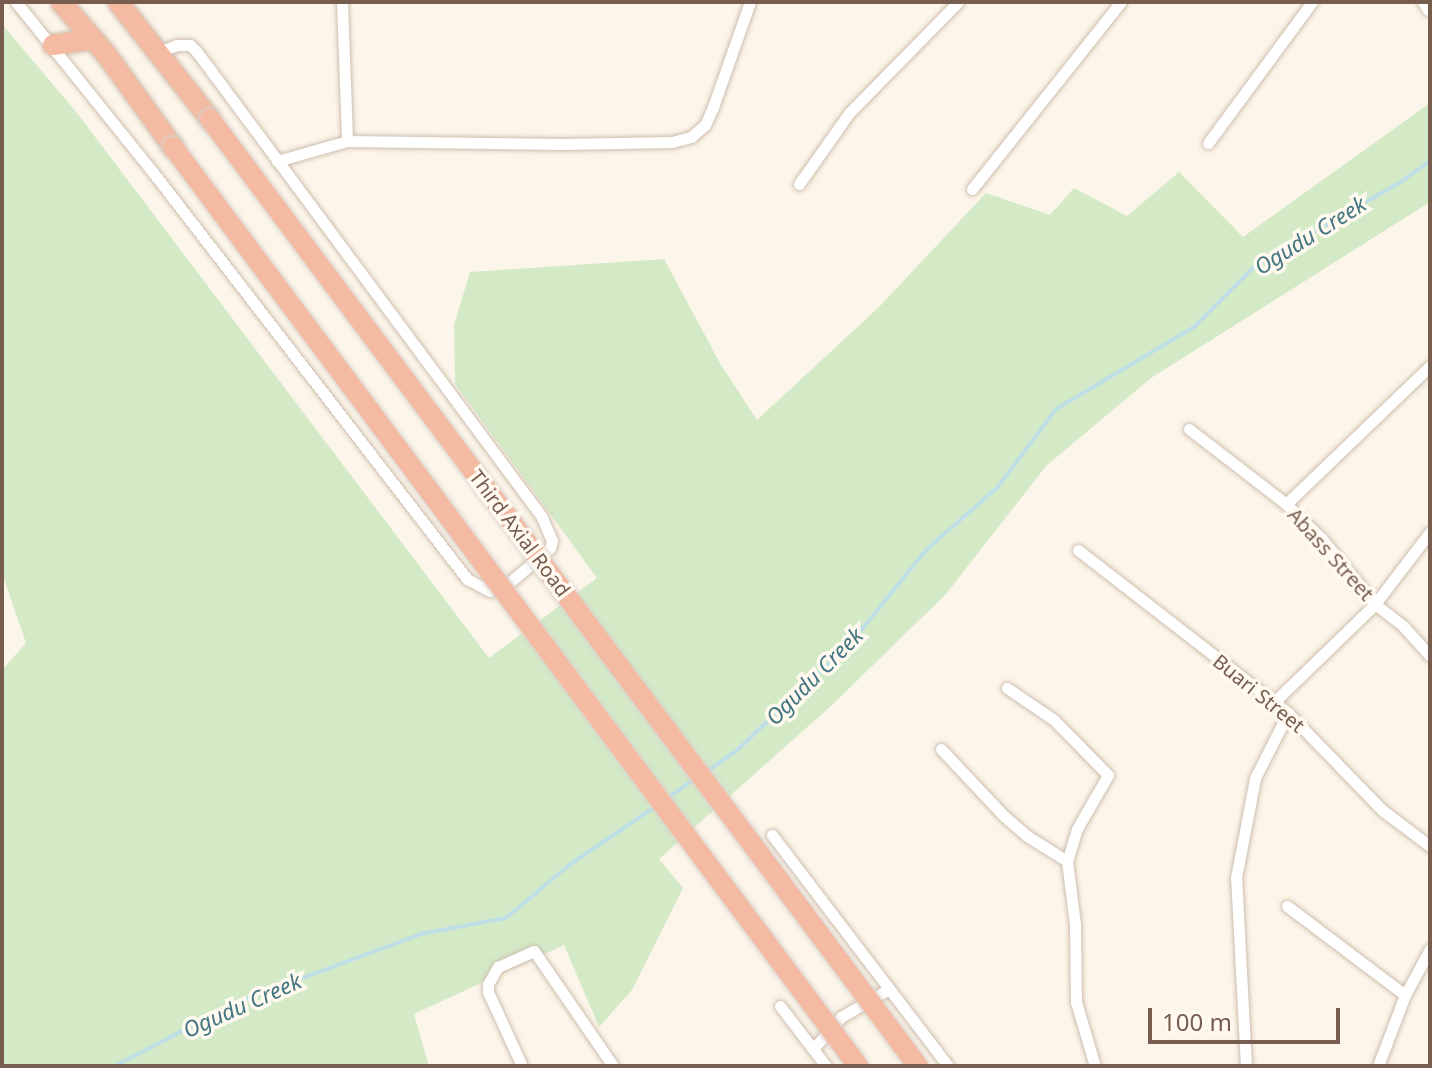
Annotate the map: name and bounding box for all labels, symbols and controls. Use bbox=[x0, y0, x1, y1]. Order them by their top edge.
water label: Ogudu Creek bbox=[1249, 190, 1371, 280]
street label: Third Axial Road bbox=[465, 465, 575, 601]
street label: Abass Street bbox=[1283, 503, 1379, 605]
water label: Ogudu Creek bbox=[760, 622, 868, 730]
street label: Buari Street bbox=[1208, 649, 1310, 737]
water label: Ogudu Creek bbox=[179, 967, 305, 1043]
scale bar bbox=[1152, 992, 1344, 1042]
text: 100 m bbox=[1162, 1005, 1232, 1038]

